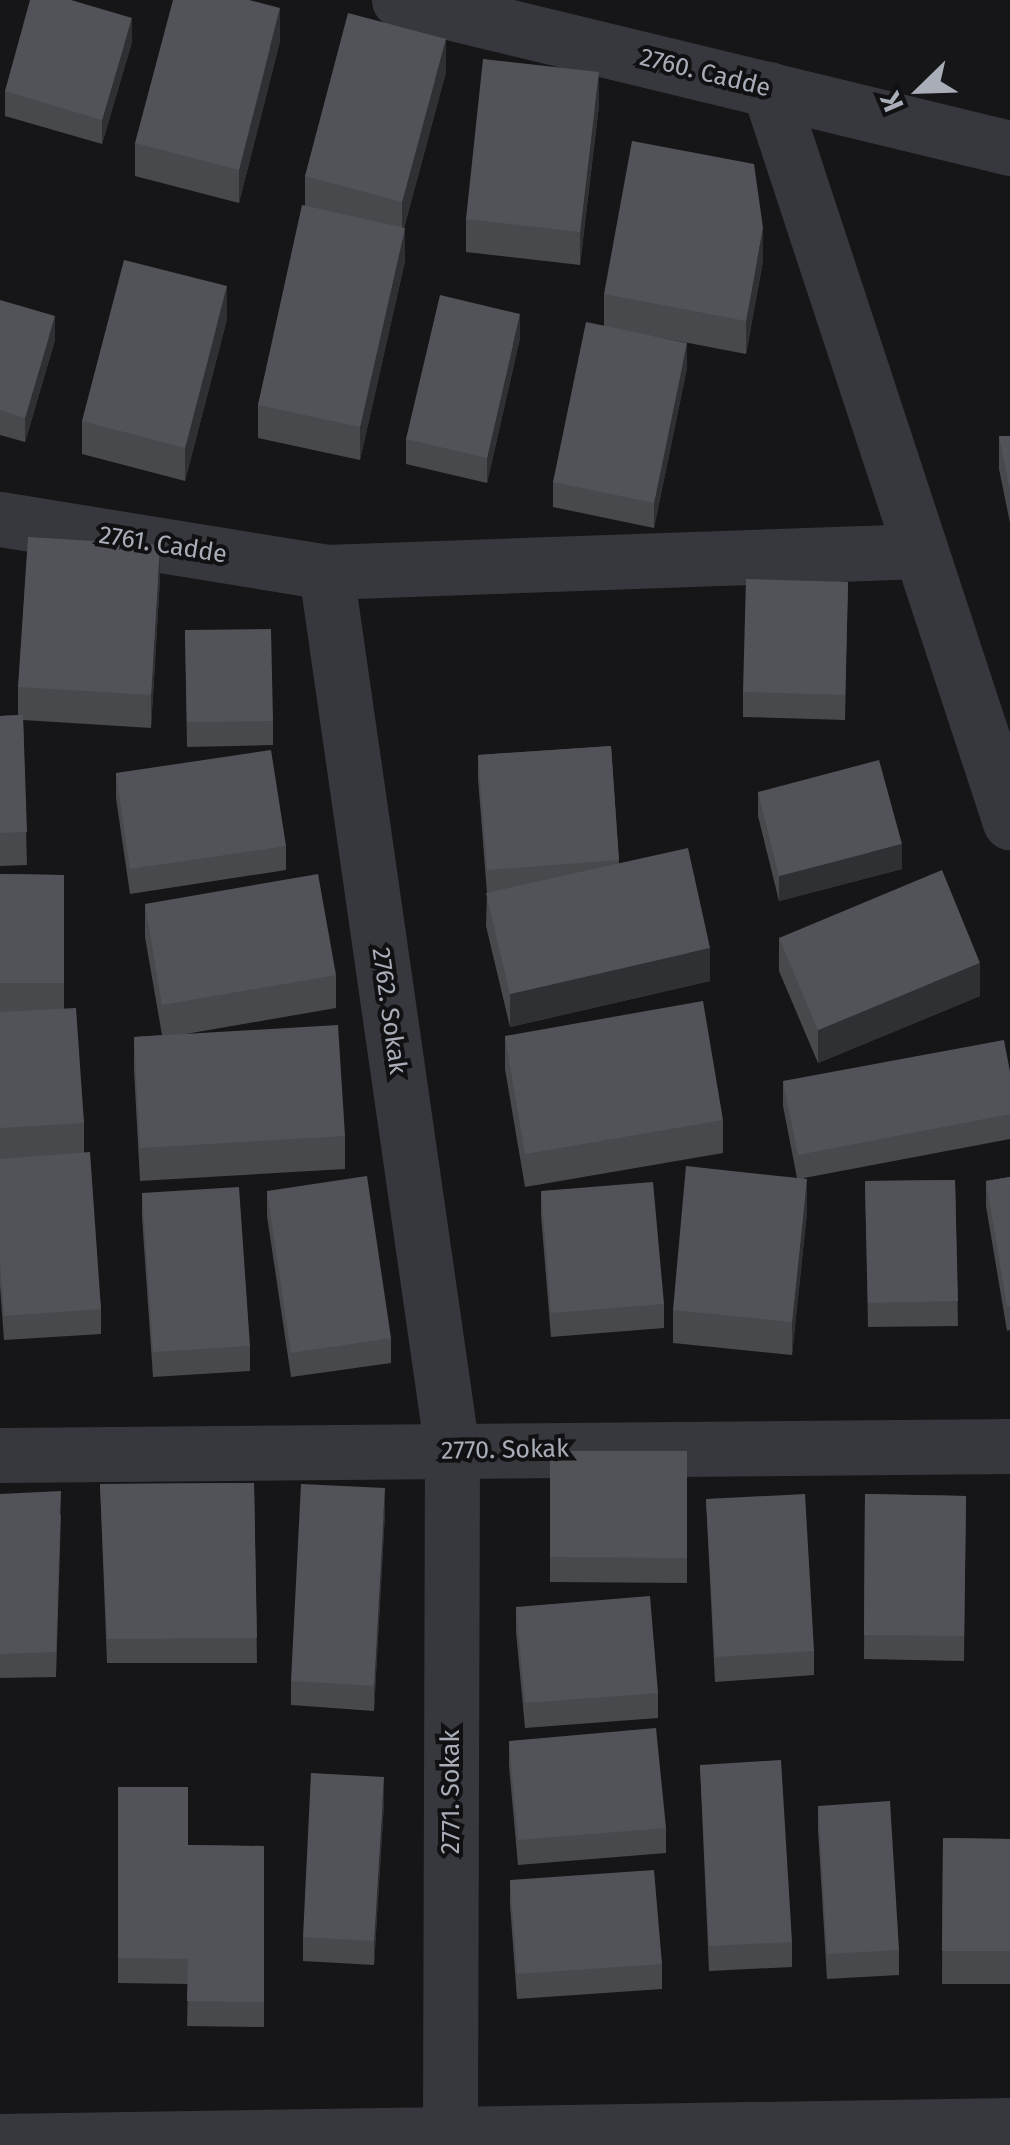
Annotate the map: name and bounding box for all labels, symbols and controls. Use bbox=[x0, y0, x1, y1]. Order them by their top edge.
north arrow bbox=[870, 40, 970, 140]
street label: 2760. Cadde bbox=[637, 42, 773, 104]
text: K bbox=[873, 87, 911, 117]
street label: 2761. Cadde bbox=[97, 520, 229, 570]
street label: 2762. Sokak bbox=[365, 946, 413, 1076]
street label: 2770. Sokak bbox=[441, 1434, 569, 1466]
street label: 2771. Sokak bbox=[436, 1730, 466, 1854]

